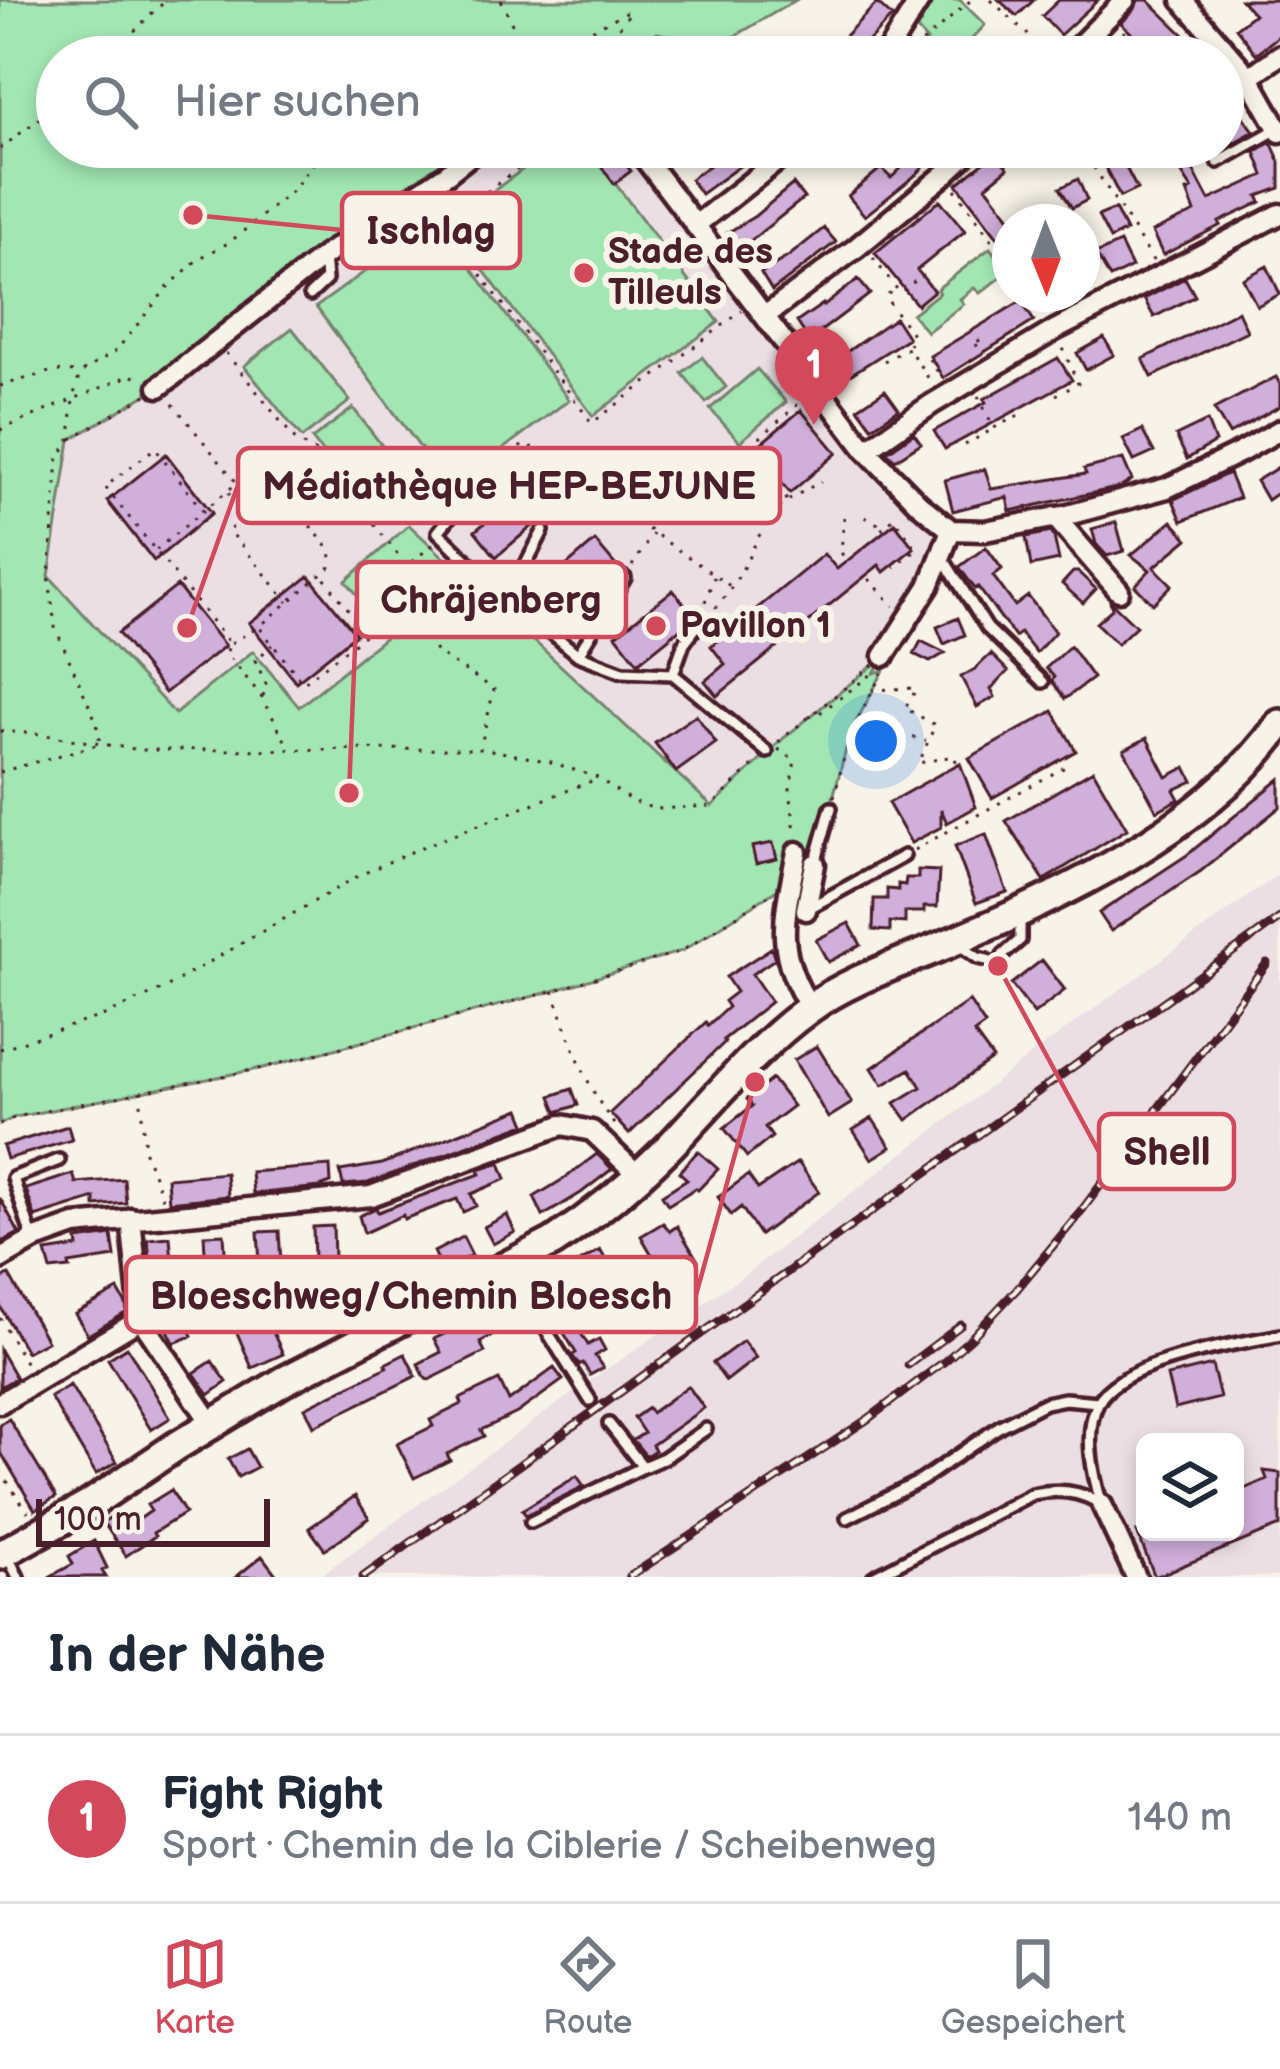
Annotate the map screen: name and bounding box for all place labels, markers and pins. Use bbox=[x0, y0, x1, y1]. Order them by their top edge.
callout: Ischlag bbox=[342, 193, 520, 268]
place label: Stade des Tilleuls bbox=[608, 231, 773, 315]
marker: Stade des Tilleuls bbox=[571, 260, 597, 286]
pin: 1 bbox=[775, 326, 853, 425]
callout: Médiathèque HEP-BEJUNE bbox=[238, 448, 780, 523]
callout: Chräjenberg bbox=[357, 562, 626, 637]
place label: Pavillon 1 bbox=[680, 605, 831, 648]
marker: Pavillon 1 bbox=[643, 613, 669, 639]
callout: Shell bbox=[1099, 1114, 1234, 1189]
callout: Bloeschweg/Chemin Bloesch bbox=[126, 1257, 696, 1332]

